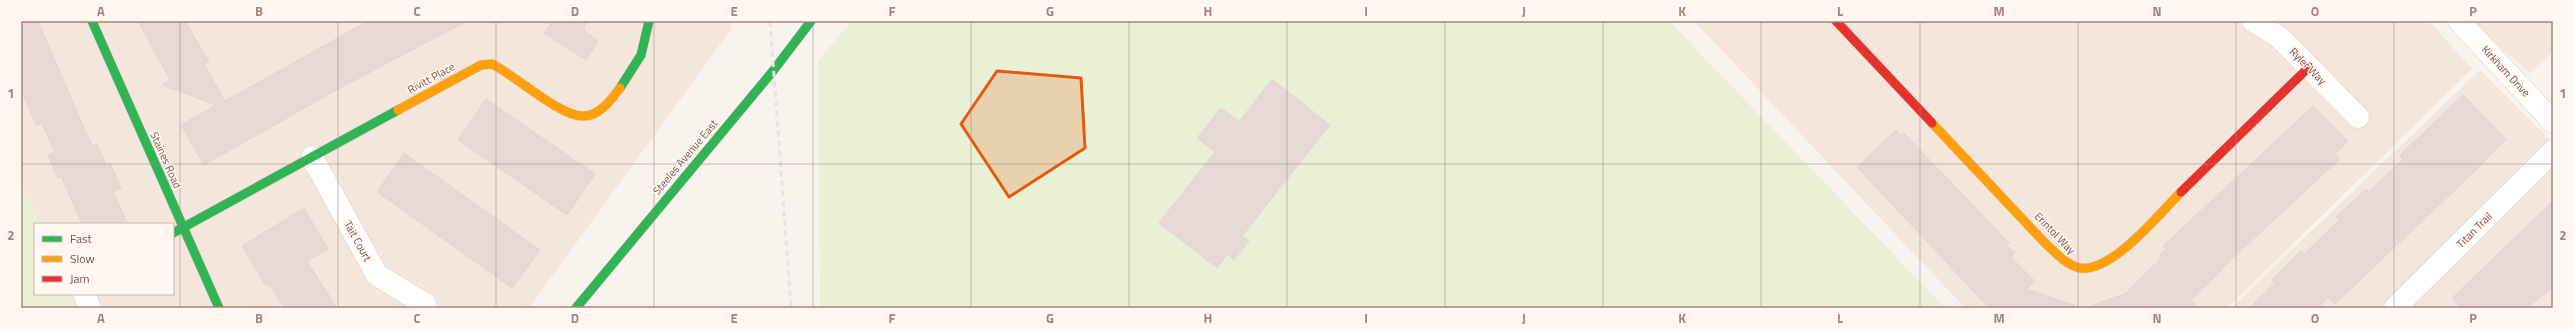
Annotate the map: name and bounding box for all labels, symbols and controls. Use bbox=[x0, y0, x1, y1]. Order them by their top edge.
text: A bbox=[97, 1, 105, 21]
text: B bbox=[255, 1, 263, 21]
text: C bbox=[413, 1, 421, 21]
text: D bbox=[571, 1, 579, 21]
text: E bbox=[730, 1, 738, 21]
text: F bbox=[889, 1, 896, 21]
text: G bbox=[1046, 1, 1054, 21]
text: H bbox=[1204, 1, 1212, 21]
text: I bbox=[1364, 1, 1368, 21]
text: J bbox=[1522, 1, 1526, 21]
text: K bbox=[1678, 1, 1686, 21]
text: L bbox=[1837, 1, 1843, 21]
text: M bbox=[1993, 1, 2005, 21]
text: N bbox=[2152, 1, 2162, 21]
text: O bbox=[2311, 1, 2319, 21]
text: P bbox=[2469, 1, 2477, 21]
street label: Kirkham Drive bbox=[2478, 42, 2534, 100]
street label: Ryler Way bbox=[2286, 44, 2331, 89]
street label: Rivitt Place bbox=[404, 58, 458, 98]
text: 1 bbox=[7, 83, 15, 103]
text: 1 bbox=[2559, 83, 2567, 103]
street label: Steeles Avenue East bbox=[649, 116, 721, 198]
street label: Staines Road bbox=[146, 129, 186, 191]
street label: Erintol Way bbox=[2031, 208, 2080, 258]
street label: Titan Trail bbox=[2452, 208, 2496, 252]
street label: Tait Court bbox=[340, 218, 376, 264]
legend bbox=[34, 223, 174, 295]
text: 2 bbox=[7, 225, 15, 245]
text: 2 bbox=[2559, 225, 2567, 245]
text: Fast bbox=[70, 229, 93, 248]
text: Slow bbox=[70, 249, 95, 268]
text: Jam bbox=[70, 269, 90, 288]
text: A bbox=[97, 308, 105, 328]
text: B bbox=[255, 308, 263, 328]
text: C bbox=[413, 308, 421, 328]
text: D bbox=[571, 308, 579, 328]
text: E bbox=[730, 308, 738, 328]
text: F bbox=[889, 308, 896, 328]
text: G bbox=[1046, 308, 1054, 328]
text: H bbox=[1204, 308, 1212, 328]
text: I bbox=[1364, 308, 1368, 328]
text: J bbox=[1522, 308, 1526, 328]
text: K bbox=[1678, 308, 1686, 328]
text: L bbox=[1837, 308, 1843, 328]
text: M bbox=[1993, 308, 2005, 328]
text: N bbox=[2152, 308, 2162, 328]
text: O bbox=[2311, 308, 2319, 328]
text: P bbox=[2469, 308, 2477, 328]

